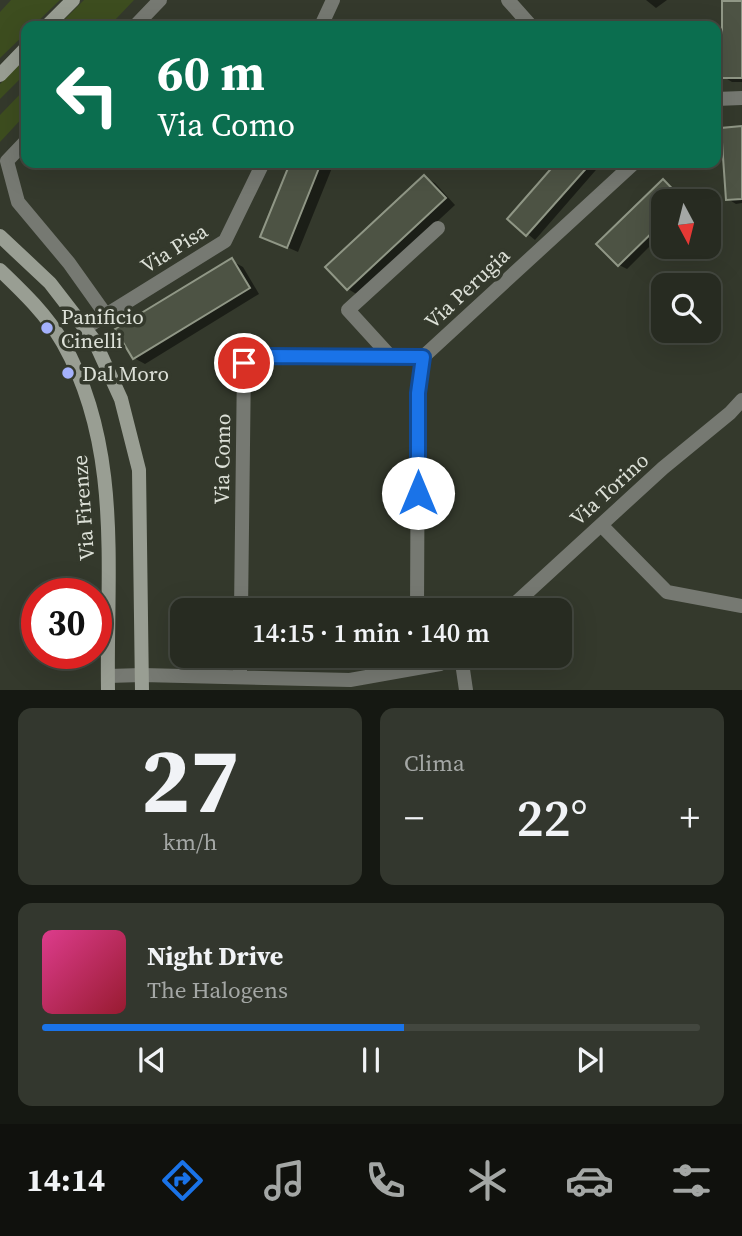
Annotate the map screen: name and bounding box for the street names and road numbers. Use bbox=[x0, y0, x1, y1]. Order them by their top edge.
street label: Via Pisa bbox=[135, 216, 213, 280]
street label: Via Perugia bbox=[418, 241, 516, 335]
street label: Via Como bbox=[207, 413, 237, 505]
street label: Via Torino bbox=[563, 446, 655, 532]
street label: Via Firenze bbox=[65, 454, 101, 562]

